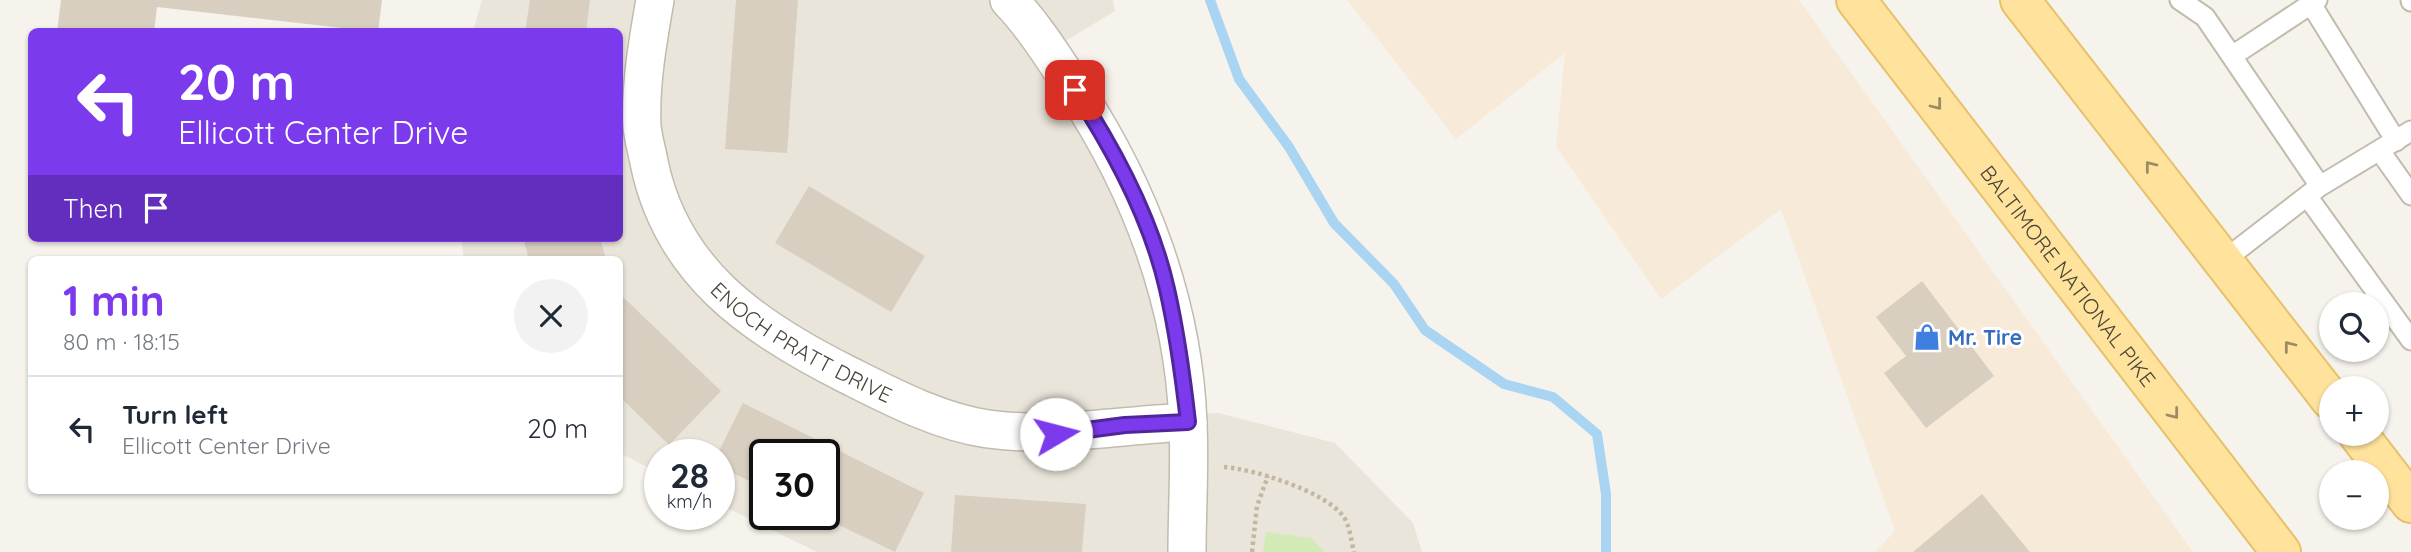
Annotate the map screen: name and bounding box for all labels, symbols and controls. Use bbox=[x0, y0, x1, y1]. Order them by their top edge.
text: 20 m bbox=[178, 51, 295, 112]
icon: left bbox=[63, 56, 154, 147]
pin bbox=[1045, 60, 1105, 120]
icon: arrive bbox=[1056, 71, 1094, 109]
one-way arrow bbox=[1929, 98, 1942, 110]
text: Ellicott Center Drive bbox=[178, 112, 468, 152]
street label: BALTIMORE NATIONAL PIKE bbox=[1975, 160, 2162, 391]
one-way arrow bbox=[2145, 162, 2158, 174]
icon: arrive bbox=[137, 189, 175, 227]
text: Then bbox=[63, 192, 123, 225]
text: 1 min bbox=[63, 274, 165, 327]
street label: ENOCH PRATT DRIVE bbox=[705, 276, 896, 408]
button: close bbox=[514, 279, 588, 353]
map controls bbox=[2319, 292, 2389, 530]
button: search bbox=[2319, 292, 2389, 362]
shop icon: Mr. Tire bbox=[1912, 322, 1942, 352]
place label: Mr. Tire bbox=[1948, 324, 2022, 350]
text: 80 m · 18:15 bbox=[63, 327, 180, 356]
one-way arrow bbox=[2285, 341, 2298, 354]
button: + bbox=[2319, 376, 2389, 446]
position arrow bbox=[1019, 397, 1093, 471]
text: Turn left bbox=[122, 398, 229, 431]
one-way arrow bbox=[2166, 406, 2179, 419]
icon: left bbox=[63, 410, 101, 448]
text: 20 m bbox=[527, 412, 588, 445]
text: Ellicott Center Drive bbox=[122, 431, 331, 460]
speed limit sign: 30 bbox=[749, 439, 840, 530]
text: 28 bbox=[670, 453, 709, 497]
button: − bbox=[2319, 460, 2389, 530]
text: km/h bbox=[667, 490, 712, 513]

